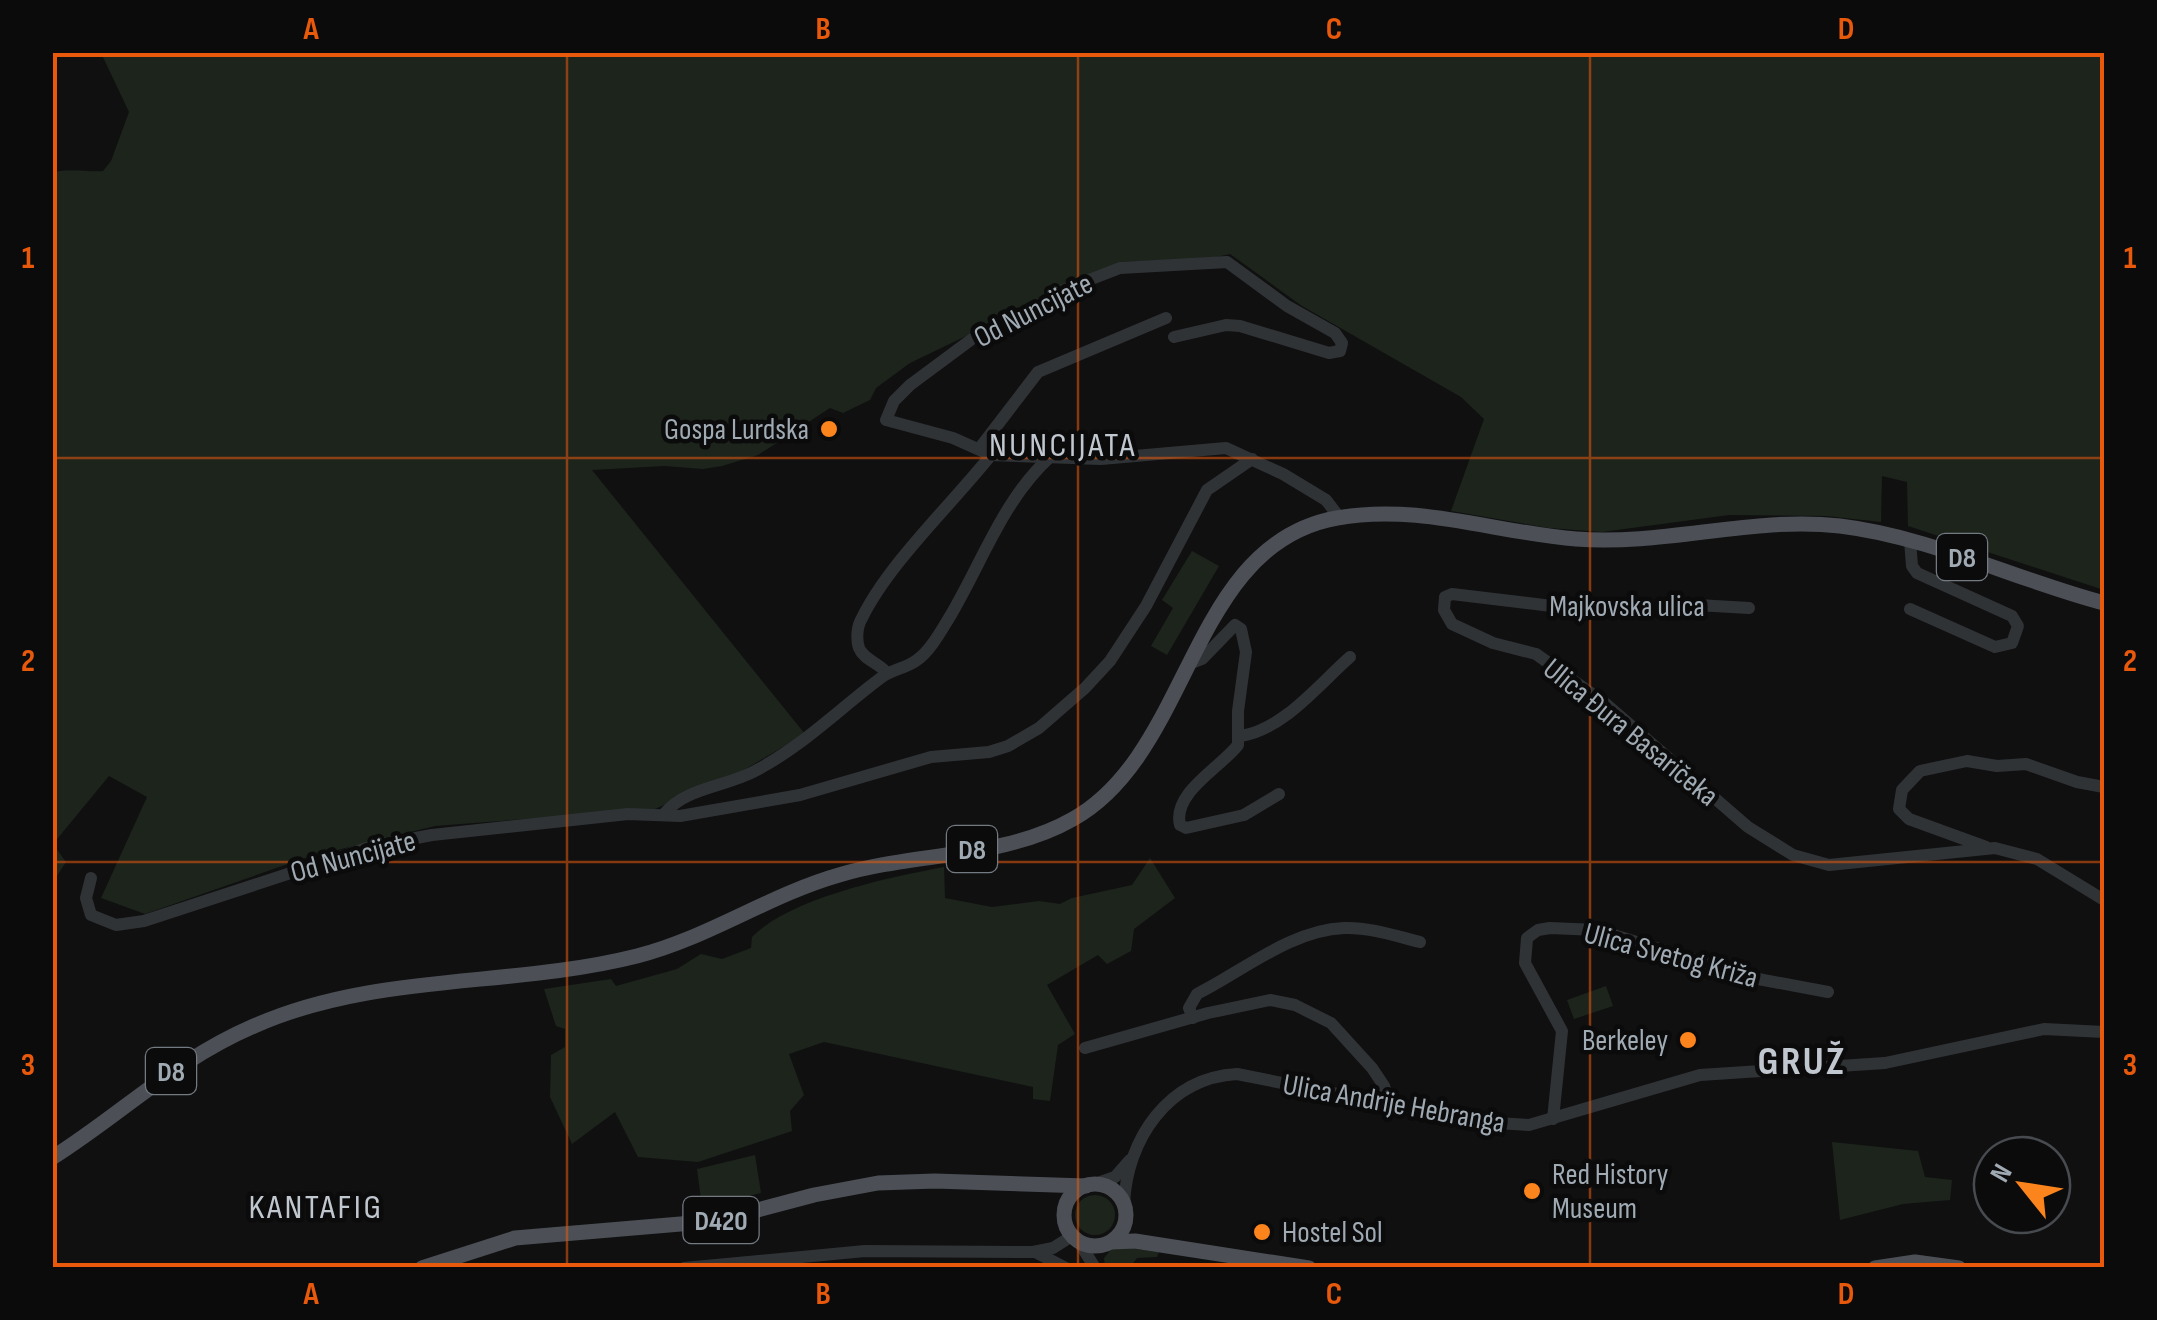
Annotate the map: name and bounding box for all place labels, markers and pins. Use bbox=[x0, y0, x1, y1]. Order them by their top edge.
place label: Gospa Lurdska bbox=[664, 412, 809, 448]
marker: Gospa Lurdska bbox=[818, 418, 840, 440]
place label: Berkeley bbox=[1582, 1023, 1668, 1059]
marker: Berkeley bbox=[1677, 1029, 1699, 1051]
place label: Red History Museum bbox=[1552, 1157, 1669, 1227]
marker: Red History Museum bbox=[1521, 1180, 1543, 1202]
place label: Hostel Sol bbox=[1282, 1215, 1383, 1251]
marker: Hostel Sol bbox=[1251, 1221, 1273, 1243]

